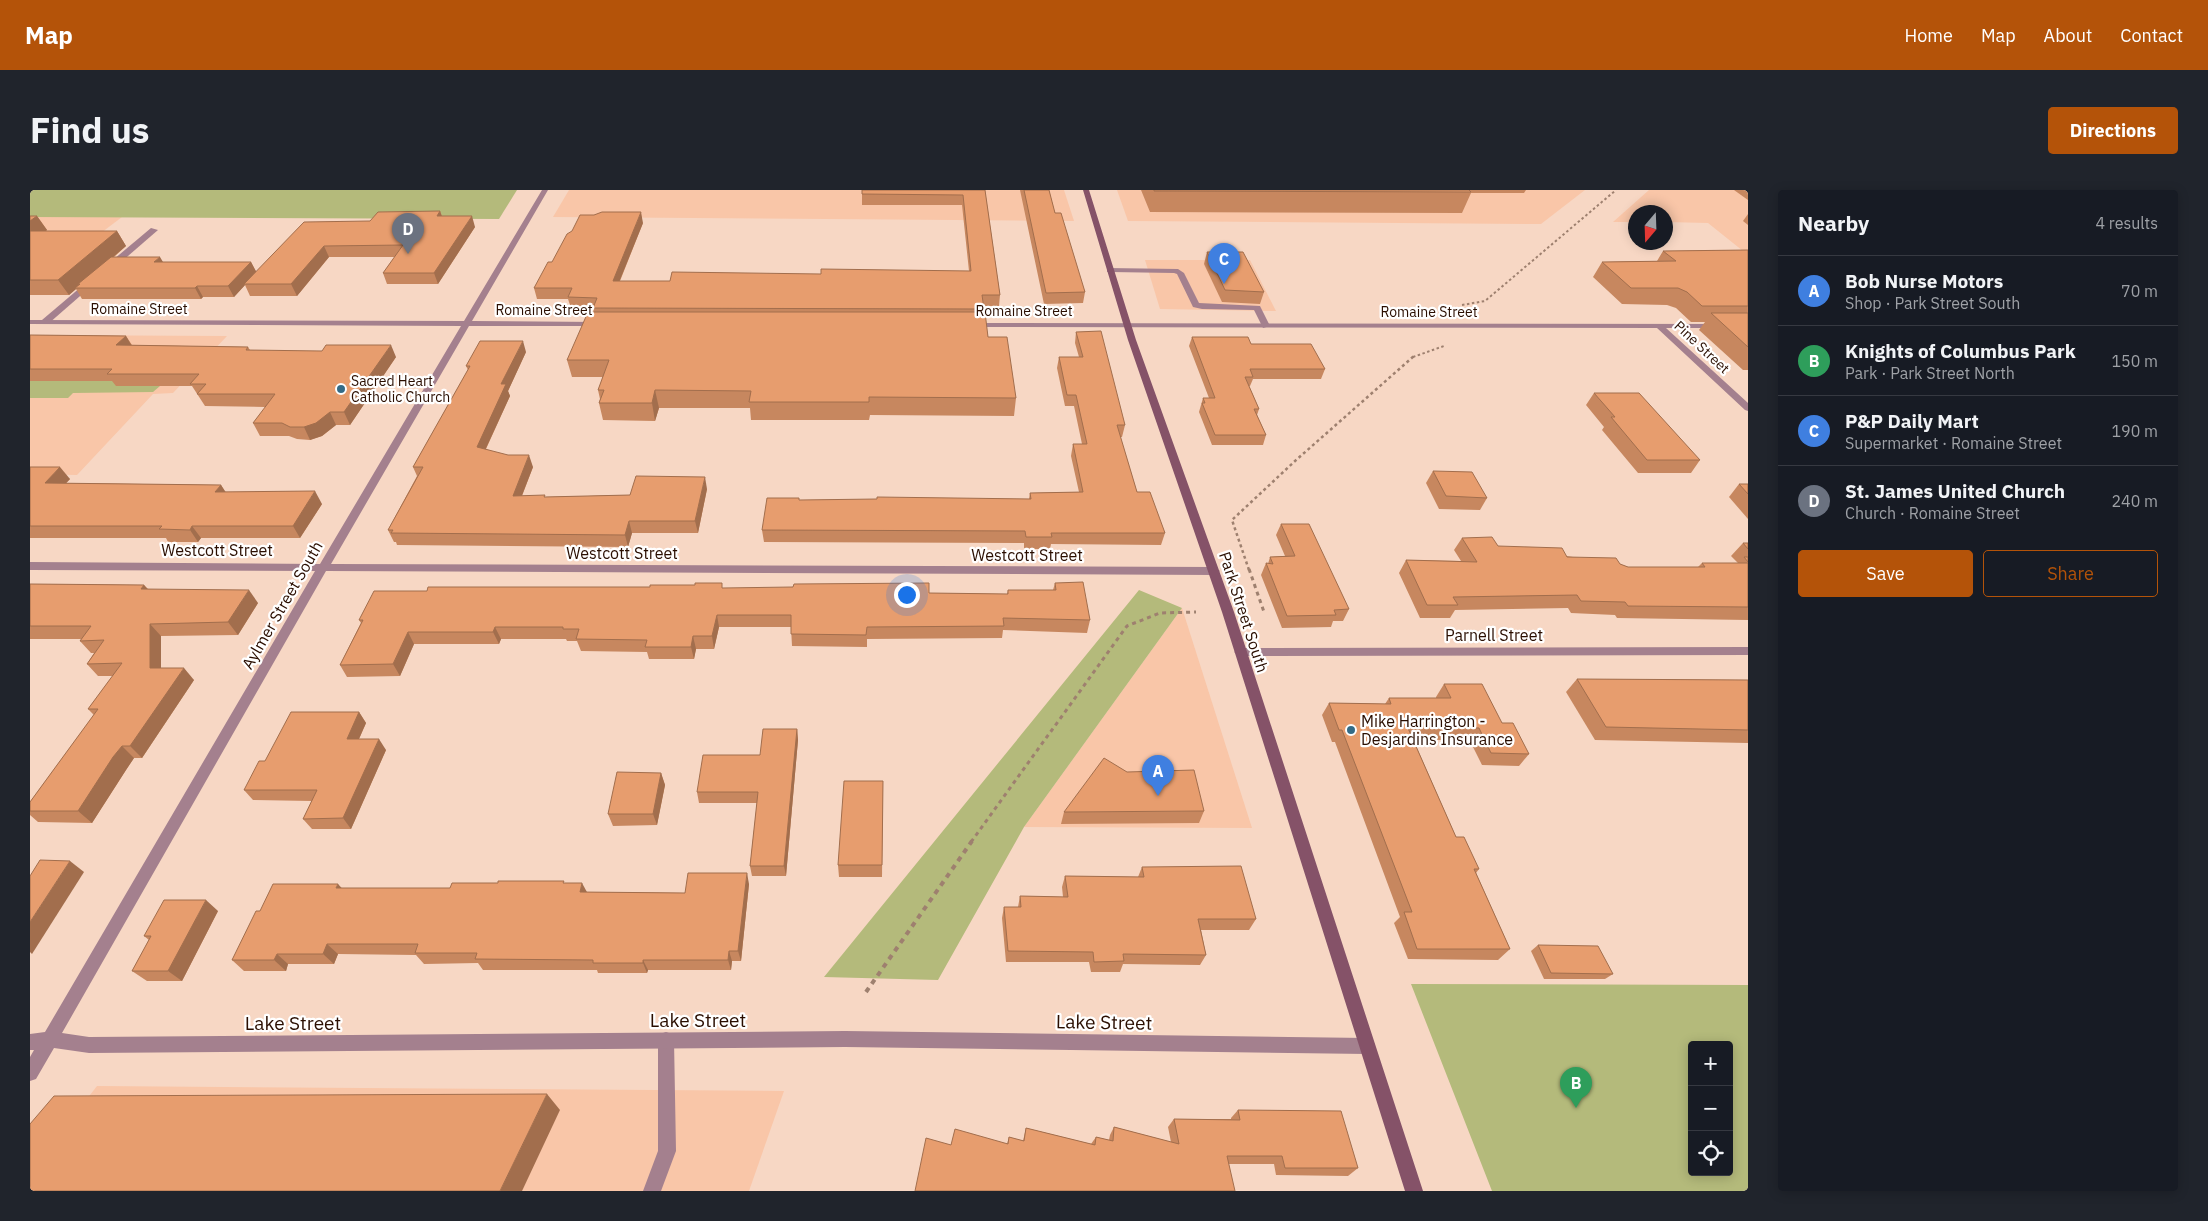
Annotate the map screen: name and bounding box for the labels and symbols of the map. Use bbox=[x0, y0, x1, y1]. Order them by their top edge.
north arrow bbox=[1628, 205, 1673, 250]
pin: D bbox=[392, 213, 424, 254]
pin: C bbox=[1208, 243, 1240, 284]
street label: Romaine Street bbox=[90, 300, 188, 318]
street label: Romaine Street bbox=[495, 301, 593, 319]
street label: Romaine Street bbox=[975, 302, 1073, 320]
street label: Romaine Street bbox=[1380, 303, 1478, 321]
street label: Pine Street bbox=[1671, 317, 1734, 377]
place label: Sacred Heart Catholic Church bbox=[351, 372, 450, 406]
marker: Sacred Heart Catholic Church bbox=[335, 383, 347, 395]
street label: Aylmer Street South bbox=[237, 537, 327, 673]
street label: Westcott Street bbox=[161, 540, 273, 560]
street label: Westcott Street bbox=[566, 543, 678, 563]
street label: Westcott Street bbox=[971, 545, 1083, 565]
street label: Park Street South bbox=[1215, 549, 1273, 675]
your location bbox=[894, 582, 920, 608]
street label: Parnell Street bbox=[1445, 625, 1543, 645]
place label: Mike Harrington - Desjardins Insurance bbox=[1361, 711, 1513, 749]
marker: Mike Harrington - Desjardins Insurance bbox=[1345, 724, 1357, 736]
pin: A bbox=[1142, 755, 1174, 796]
street label: Lake Street bbox=[650, 1008, 746, 1032]
street label: Lake Street bbox=[1056, 1009, 1152, 1035]
street label: Lake Street bbox=[245, 1011, 341, 1035]
pin: B bbox=[1560, 1067, 1592, 1108]

